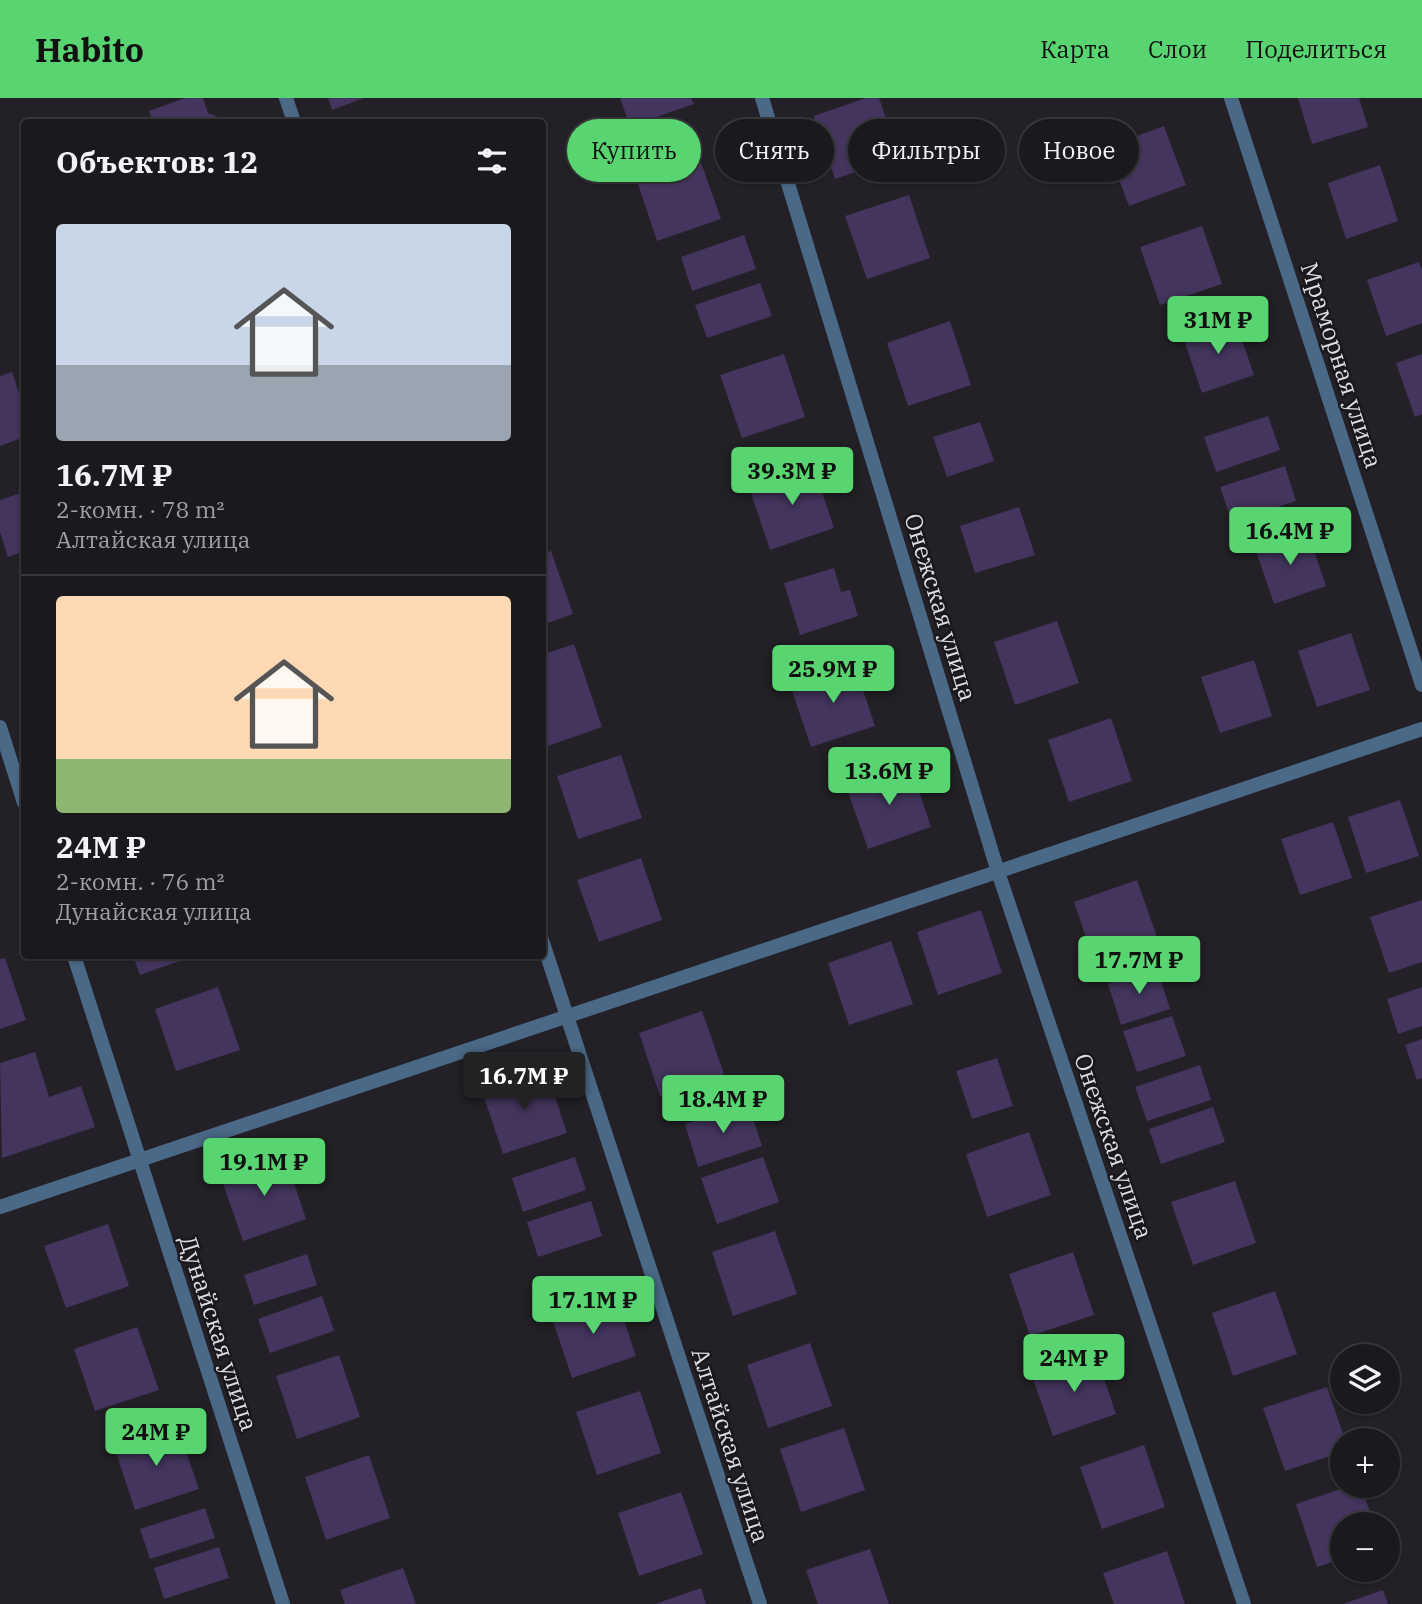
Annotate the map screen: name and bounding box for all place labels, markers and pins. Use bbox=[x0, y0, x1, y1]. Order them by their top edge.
pin: 31M ₽ bbox=[1169, 296, 1267, 356]
pin: 39.3M ₽ bbox=[727, 448, 857, 507]
pin: 16.4M ₽ bbox=[1225, 508, 1355, 567]
pin: 25.9M ₽ bbox=[768, 646, 898, 705]
pin: 13.6M ₽ bbox=[824, 748, 954, 807]
pin: 17.7M ₽ bbox=[1074, 936, 1204, 996]
pin: 16.7M ₽ bbox=[459, 1052, 589, 1112]
pin: 18.4M ₽ bbox=[658, 1076, 788, 1135]
pin: 19.1M ₽ bbox=[199, 1138, 329, 1198]
pin: 17.1M ₽ bbox=[528, 1276, 658, 1336]
pin: 24M ₽ bbox=[1025, 1334, 1123, 1394]
pin: 24M ₽ bbox=[107, 1408, 205, 1468]

